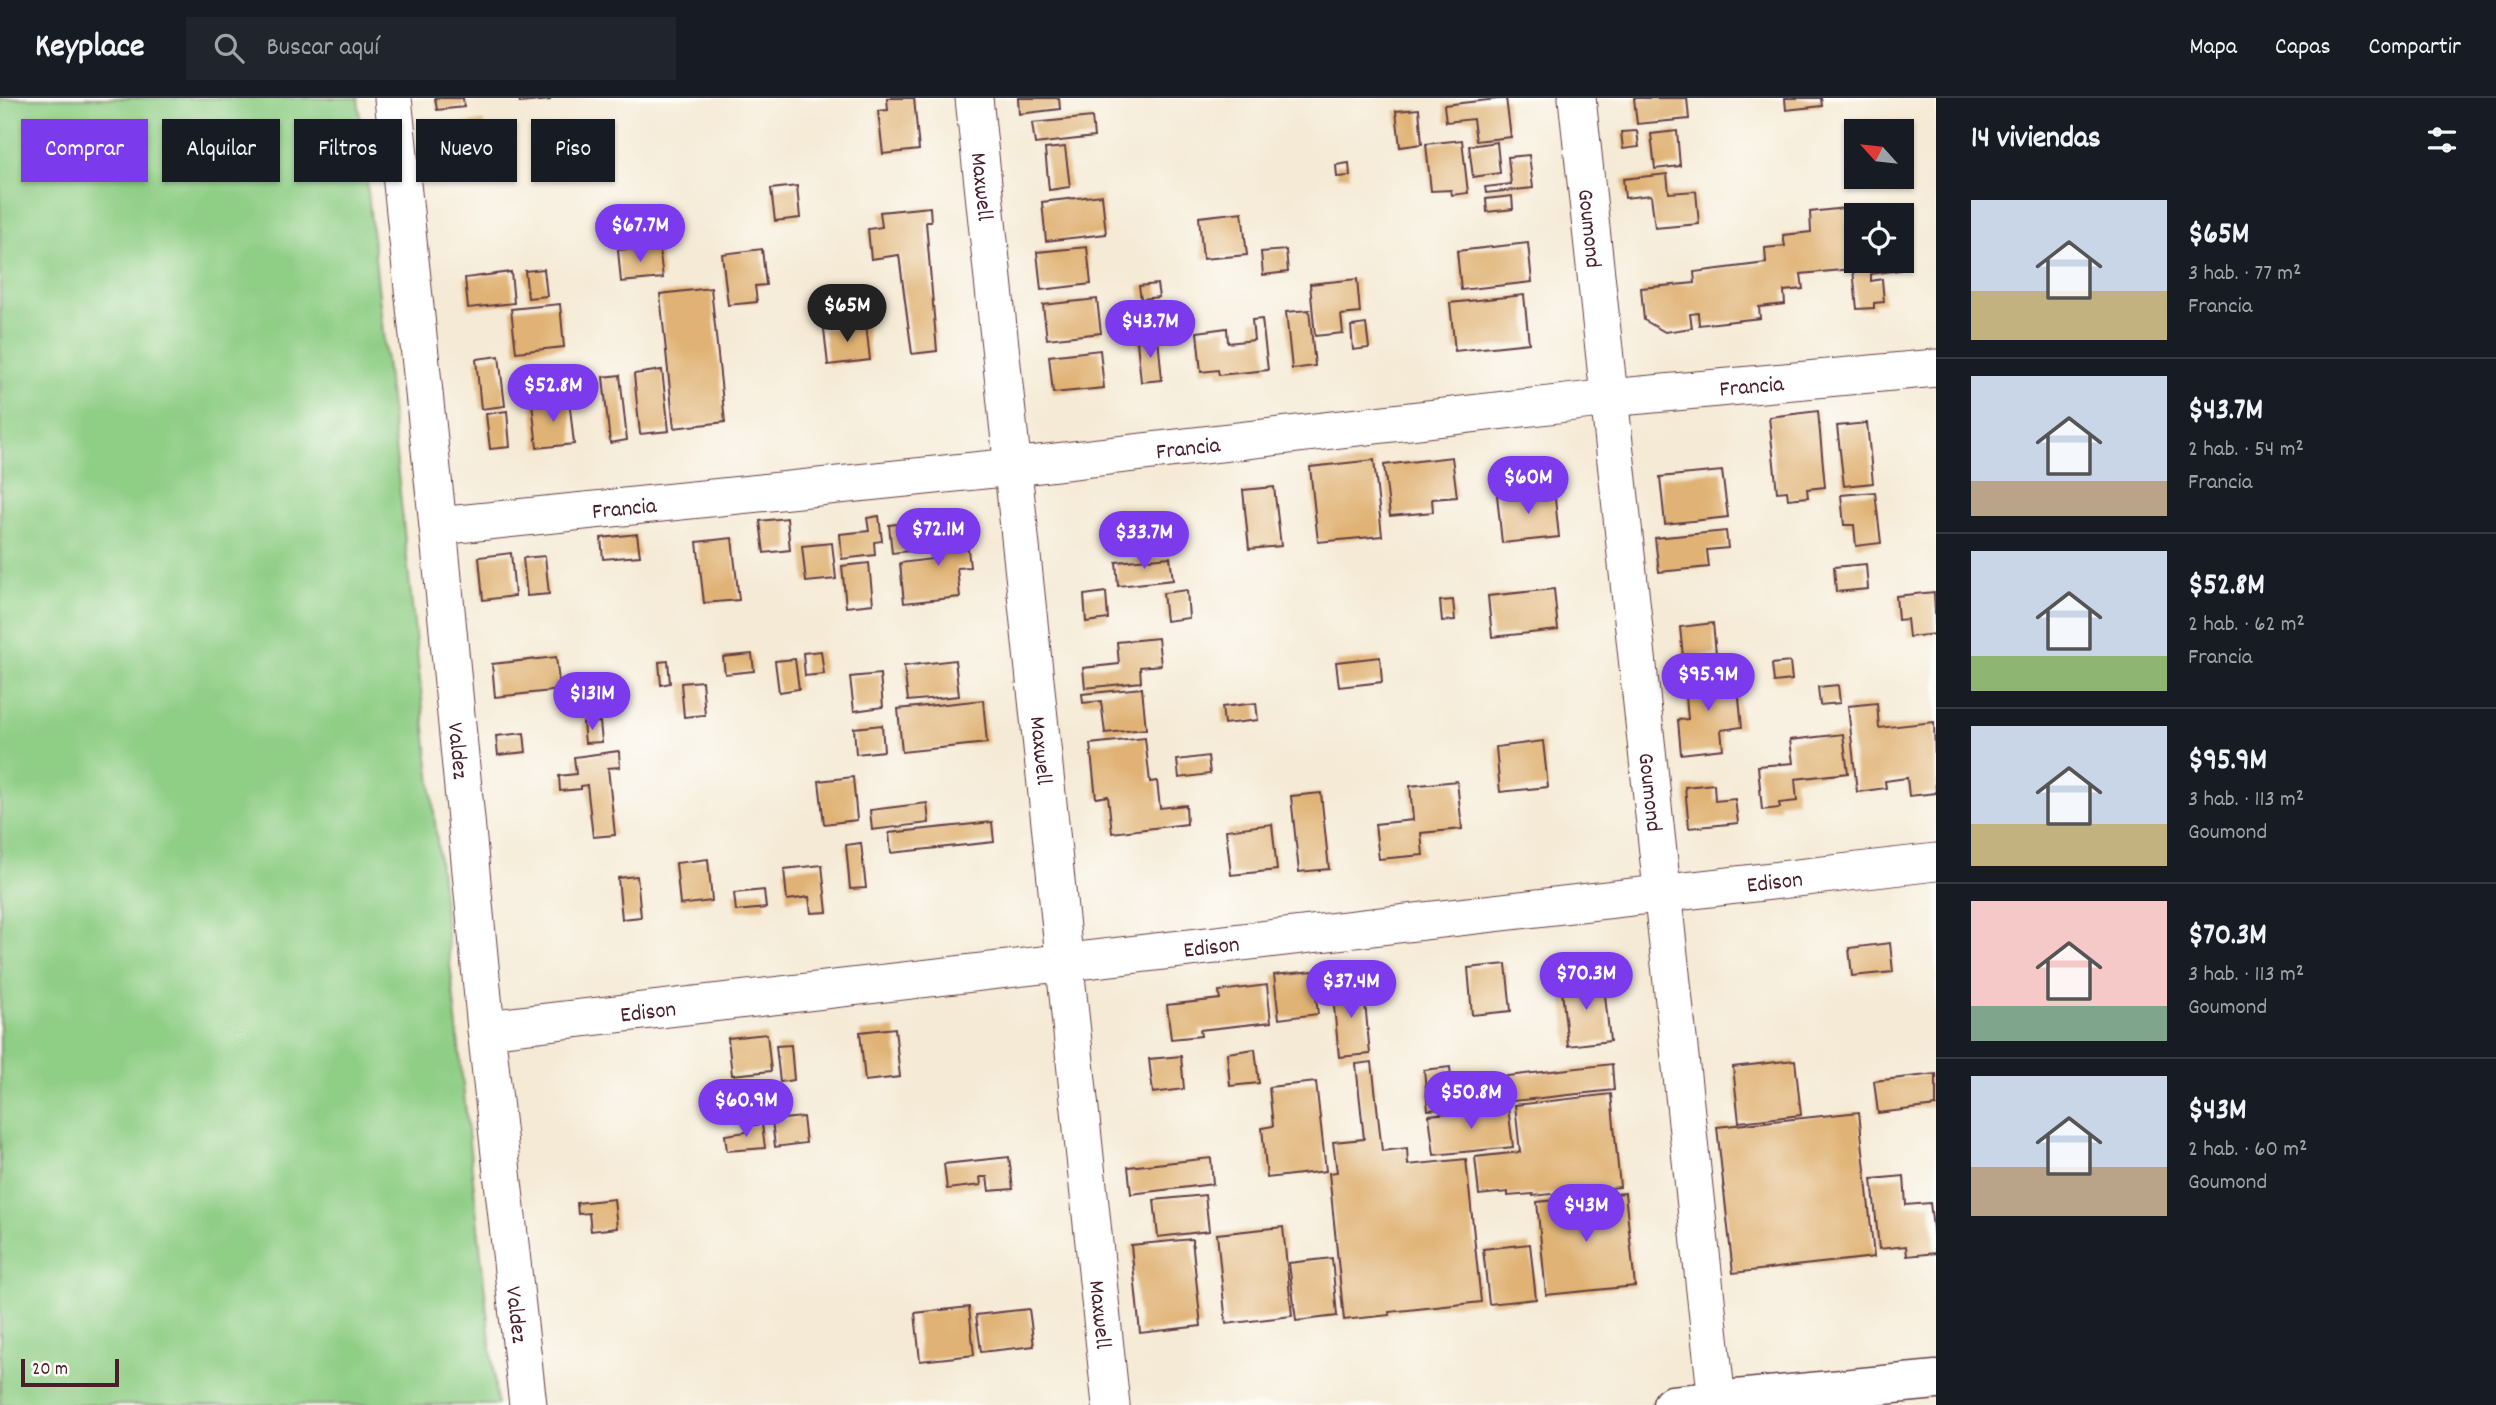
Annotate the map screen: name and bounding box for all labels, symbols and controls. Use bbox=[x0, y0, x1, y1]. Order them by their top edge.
search box bbox=[186, 17, 676, 80]
text: Keyplace bbox=[35, 25, 144, 72]
icon: search bbox=[210, 29, 248, 67]
text: Buscar aquí bbox=[266, 30, 379, 67]
text: Mapa bbox=[2189, 31, 2237, 65]
text: Capas bbox=[2275, 31, 2331, 65]
text: Compartir bbox=[2369, 31, 2461, 65]
chip: Comprar bbox=[21, 119, 148, 182]
chip: Alquilar bbox=[162, 119, 280, 182]
chip: Filtros bbox=[294, 119, 402, 182]
chip: Nuevo bbox=[416, 119, 517, 182]
chip: Piso bbox=[531, 119, 615, 182]
north arrow bbox=[1844, 119, 1914, 189]
map controls bbox=[1844, 119, 1914, 273]
text: 14 viviendas bbox=[1971, 119, 2101, 162]
icon: filters bbox=[2423, 121, 2461, 159]
street label: Maxwell bbox=[960, 151, 1000, 223]
street label: Goumond bbox=[1567, 187, 1608, 270]
button: locate bbox=[1844, 203, 1914, 273]
pin: $67.7M bbox=[583, 204, 697, 264]
text: $67.7M bbox=[611, 210, 669, 243]
text: $65M bbox=[2188, 215, 2249, 258]
icon: home bbox=[2027, 228, 2111, 312]
text: 3 hab. · 77 m² bbox=[2188, 258, 2301, 291]
pin: $65M bbox=[806, 285, 888, 344]
text: $65M bbox=[823, 290, 871, 323]
text: Francia bbox=[2188, 291, 2252, 324]
pin: $43.7M bbox=[1093, 300, 1207, 360]
text: $43.7M bbox=[1121, 306, 1179, 339]
pin: $52.8M bbox=[496, 364, 610, 424]
street label: Francia bbox=[1718, 369, 1787, 408]
text: $52.8M bbox=[524, 370, 582, 403]
text: $43.7M bbox=[2188, 391, 2263, 434]
icon: home bbox=[2027, 404, 2111, 488]
street label: Francia bbox=[1154, 430, 1223, 470]
text: 2 hab. · 54 m² bbox=[2188, 434, 2304, 467]
pin: $60M bbox=[1487, 456, 1569, 516]
text: $60M bbox=[1504, 462, 1552, 495]
text: Francia bbox=[2188, 467, 2252, 500]
street label: Francia bbox=[591, 491, 659, 530]
pin: $72.1M bbox=[881, 508, 995, 568]
pin: $33.7M bbox=[1087, 512, 1201, 571]
text: $72.1M bbox=[912, 514, 964, 547]
text: $33.7M bbox=[1115, 517, 1173, 550]
text: $52.8M bbox=[2188, 566, 2265, 609]
icon: home bbox=[2027, 579, 2111, 663]
text: 2 hab. · 62 m² bbox=[2188, 609, 2305, 642]
text: Francia bbox=[2188, 642, 2252, 675]
pin: $95.9M bbox=[1651, 654, 1765, 713]
text: $95.9M bbox=[1678, 659, 1738, 692]
pin: $131M bbox=[543, 672, 641, 732]
text: $131M bbox=[569, 678, 615, 711]
street label: Maxwell bbox=[1019, 715, 1059, 787]
street label: Valdez bbox=[437, 721, 475, 781]
text: $95.9M bbox=[2188, 741, 2267, 784]
street label: Goumond bbox=[1627, 751, 1669, 834]
icon: home bbox=[2027, 754, 2111, 838]
text: 3 hab. · 113 m² bbox=[2188, 784, 2304, 817]
text: Goumond bbox=[2188, 817, 2267, 850]
street label: Edison bbox=[1745, 864, 1805, 904]
text: $70.3M bbox=[2188, 916, 2267, 959]
street label: Edison bbox=[1182, 929, 1241, 969]
icon: home bbox=[2027, 929, 2111, 1013]
pin: $70.3M bbox=[1529, 953, 1643, 1012]
text: $70.3M bbox=[1556, 958, 1616, 991]
text: 3 hab. · 113 m² bbox=[2188, 959, 2304, 992]
pin: $37.4M bbox=[1294, 960, 1408, 1020]
text: $37.4M bbox=[1322, 966, 1380, 999]
text: Goumond bbox=[2188, 992, 2267, 1025]
street label: Edison bbox=[619, 994, 678, 1033]
pin: $50.8M bbox=[1414, 1072, 1528, 1131]
text: $50.8M bbox=[1440, 1077, 1502, 1110]
pin: $60.9M bbox=[689, 1080, 803, 1139]
text: $60.9M bbox=[714, 1085, 778, 1118]
text: $43M bbox=[2188, 1091, 2247, 1134]
icon: home bbox=[2027, 1104, 2111, 1188]
text: 2 hab. · 60 m² bbox=[2188, 1134, 2307, 1167]
text: Goumond bbox=[2188, 1167, 2267, 1200]
pin: $43M bbox=[1545, 1184, 1627, 1244]
text: $43M bbox=[1564, 1190, 1608, 1223]
street label: Maxwell bbox=[1078, 1279, 1118, 1351]
street label: Valdez bbox=[495, 1285, 534, 1345]
scale bar bbox=[21, 1356, 119, 1388]
text: 20 m bbox=[32, 1357, 68, 1384]

